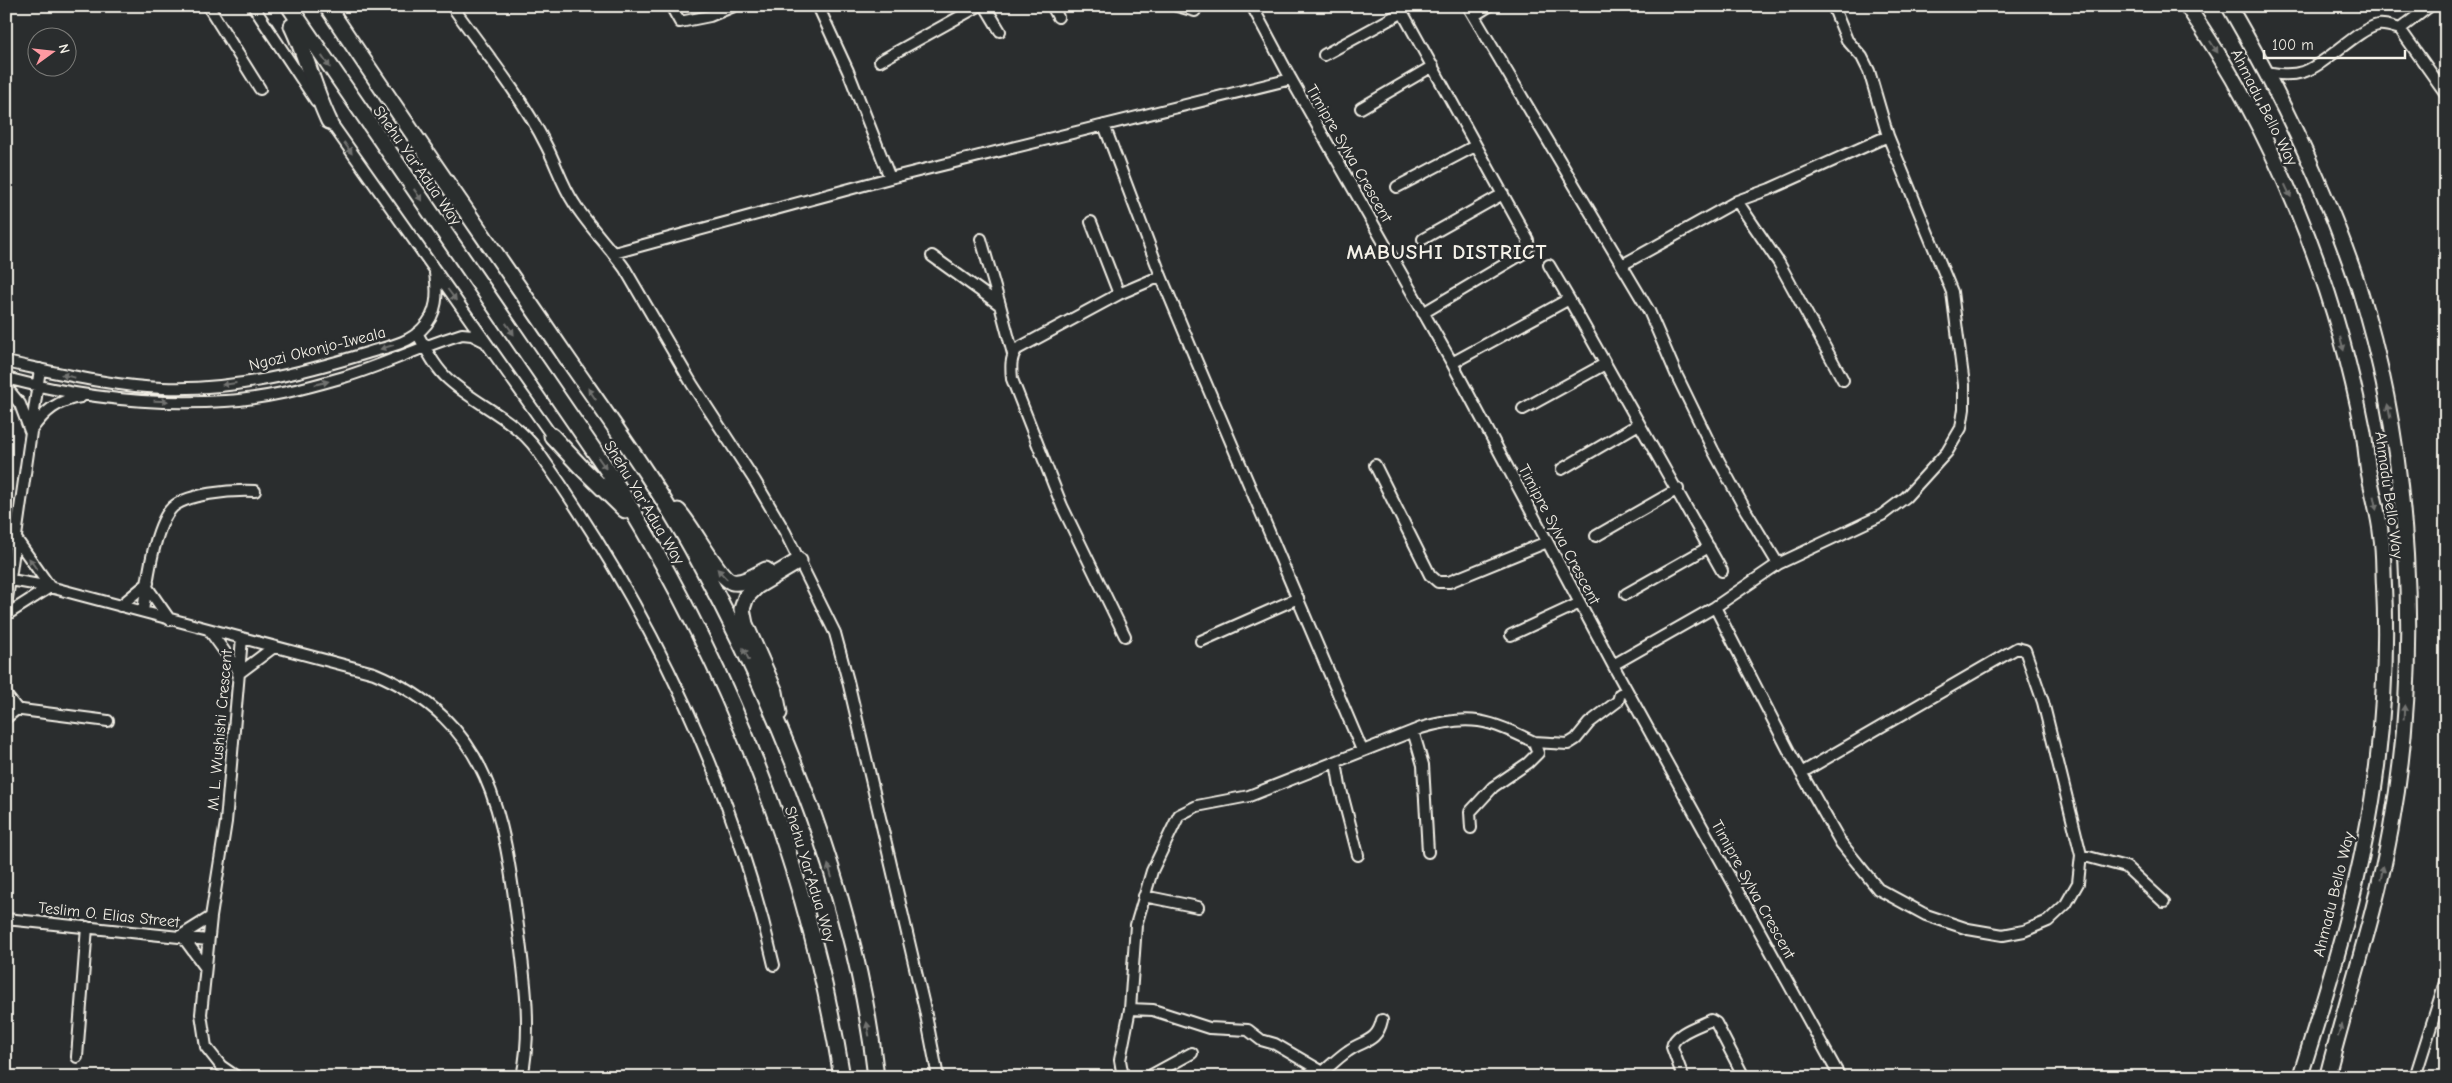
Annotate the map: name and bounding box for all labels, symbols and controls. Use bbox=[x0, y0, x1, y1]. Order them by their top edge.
north arrow bbox=[28, 28, 78, 78]
scale bar bbox=[2264, 28, 2406, 60]
text: 100 m bbox=[2272, 36, 2314, 54]
one-way arrow bbox=[2209, 40, 2219, 54]
text: N bbox=[55, 42, 73, 55]
street label: Ahmadu Bello Way bbox=[2227, 46, 2302, 169]
one-way arrow bbox=[321, 55, 330, 68]
street label: Timipre Sylva Crescent bbox=[1302, 82, 1396, 226]
street label: Shehu Yar'Adua Way bbox=[369, 102, 466, 229]
one-way arrow bbox=[343, 141, 353, 155]
one-way arrow bbox=[2285, 184, 2293, 198]
one-way arrow bbox=[413, 188, 423, 202]
district label: MABUSHI DISTRICT bbox=[1346, 240, 1548, 264]
one-way arrow bbox=[447, 288, 458, 301]
one-way arrow bbox=[505, 322, 515, 336]
street label: Ngozi Okonjo-Iweala bbox=[247, 323, 387, 375]
one-way arrow bbox=[2338, 337, 2346, 352]
one-way arrow bbox=[380, 343, 395, 351]
one-way arrow bbox=[60, 371, 76, 379]
one-way arrow bbox=[314, 378, 329, 386]
one-way arrow bbox=[221, 380, 237, 388]
one-way arrow bbox=[587, 388, 597, 401]
one-way arrow bbox=[154, 397, 170, 405]
one-way arrow bbox=[2385, 403, 2393, 419]
street label: Ahmadu Bello Way bbox=[2371, 430, 2407, 561]
street label: Shehu Yar'Adua Way bbox=[600, 437, 689, 569]
one-way arrow bbox=[597, 456, 607, 470]
street label: Timipre Sylva Crescent bbox=[1515, 461, 1604, 608]
one-way arrow bbox=[2371, 496, 2379, 511]
one-way arrow bbox=[28, 557, 38, 570]
one-way arrow bbox=[716, 568, 728, 580]
one-way arrow bbox=[742, 647, 750, 661]
street label: M. L. Wushishi Crescent bbox=[204, 648, 236, 811]
one-way arrow bbox=[2401, 704, 2409, 720]
street label: Shehu Yar'Adua Way bbox=[781, 804, 840, 945]
street label: Timipre Sylva Crescent bbox=[1707, 817, 1799, 962]
street label: Ahmadu Bello Way bbox=[2310, 829, 2358, 959]
one-way arrow bbox=[826, 863, 834, 878]
one-way arrow bbox=[2378, 865, 2386, 881]
street label: Teslim O. Elias Street bbox=[37, 899, 181, 931]
one-way arrow bbox=[864, 1020, 872, 1036]
one-way arrow bbox=[2336, 1022, 2344, 1037]

